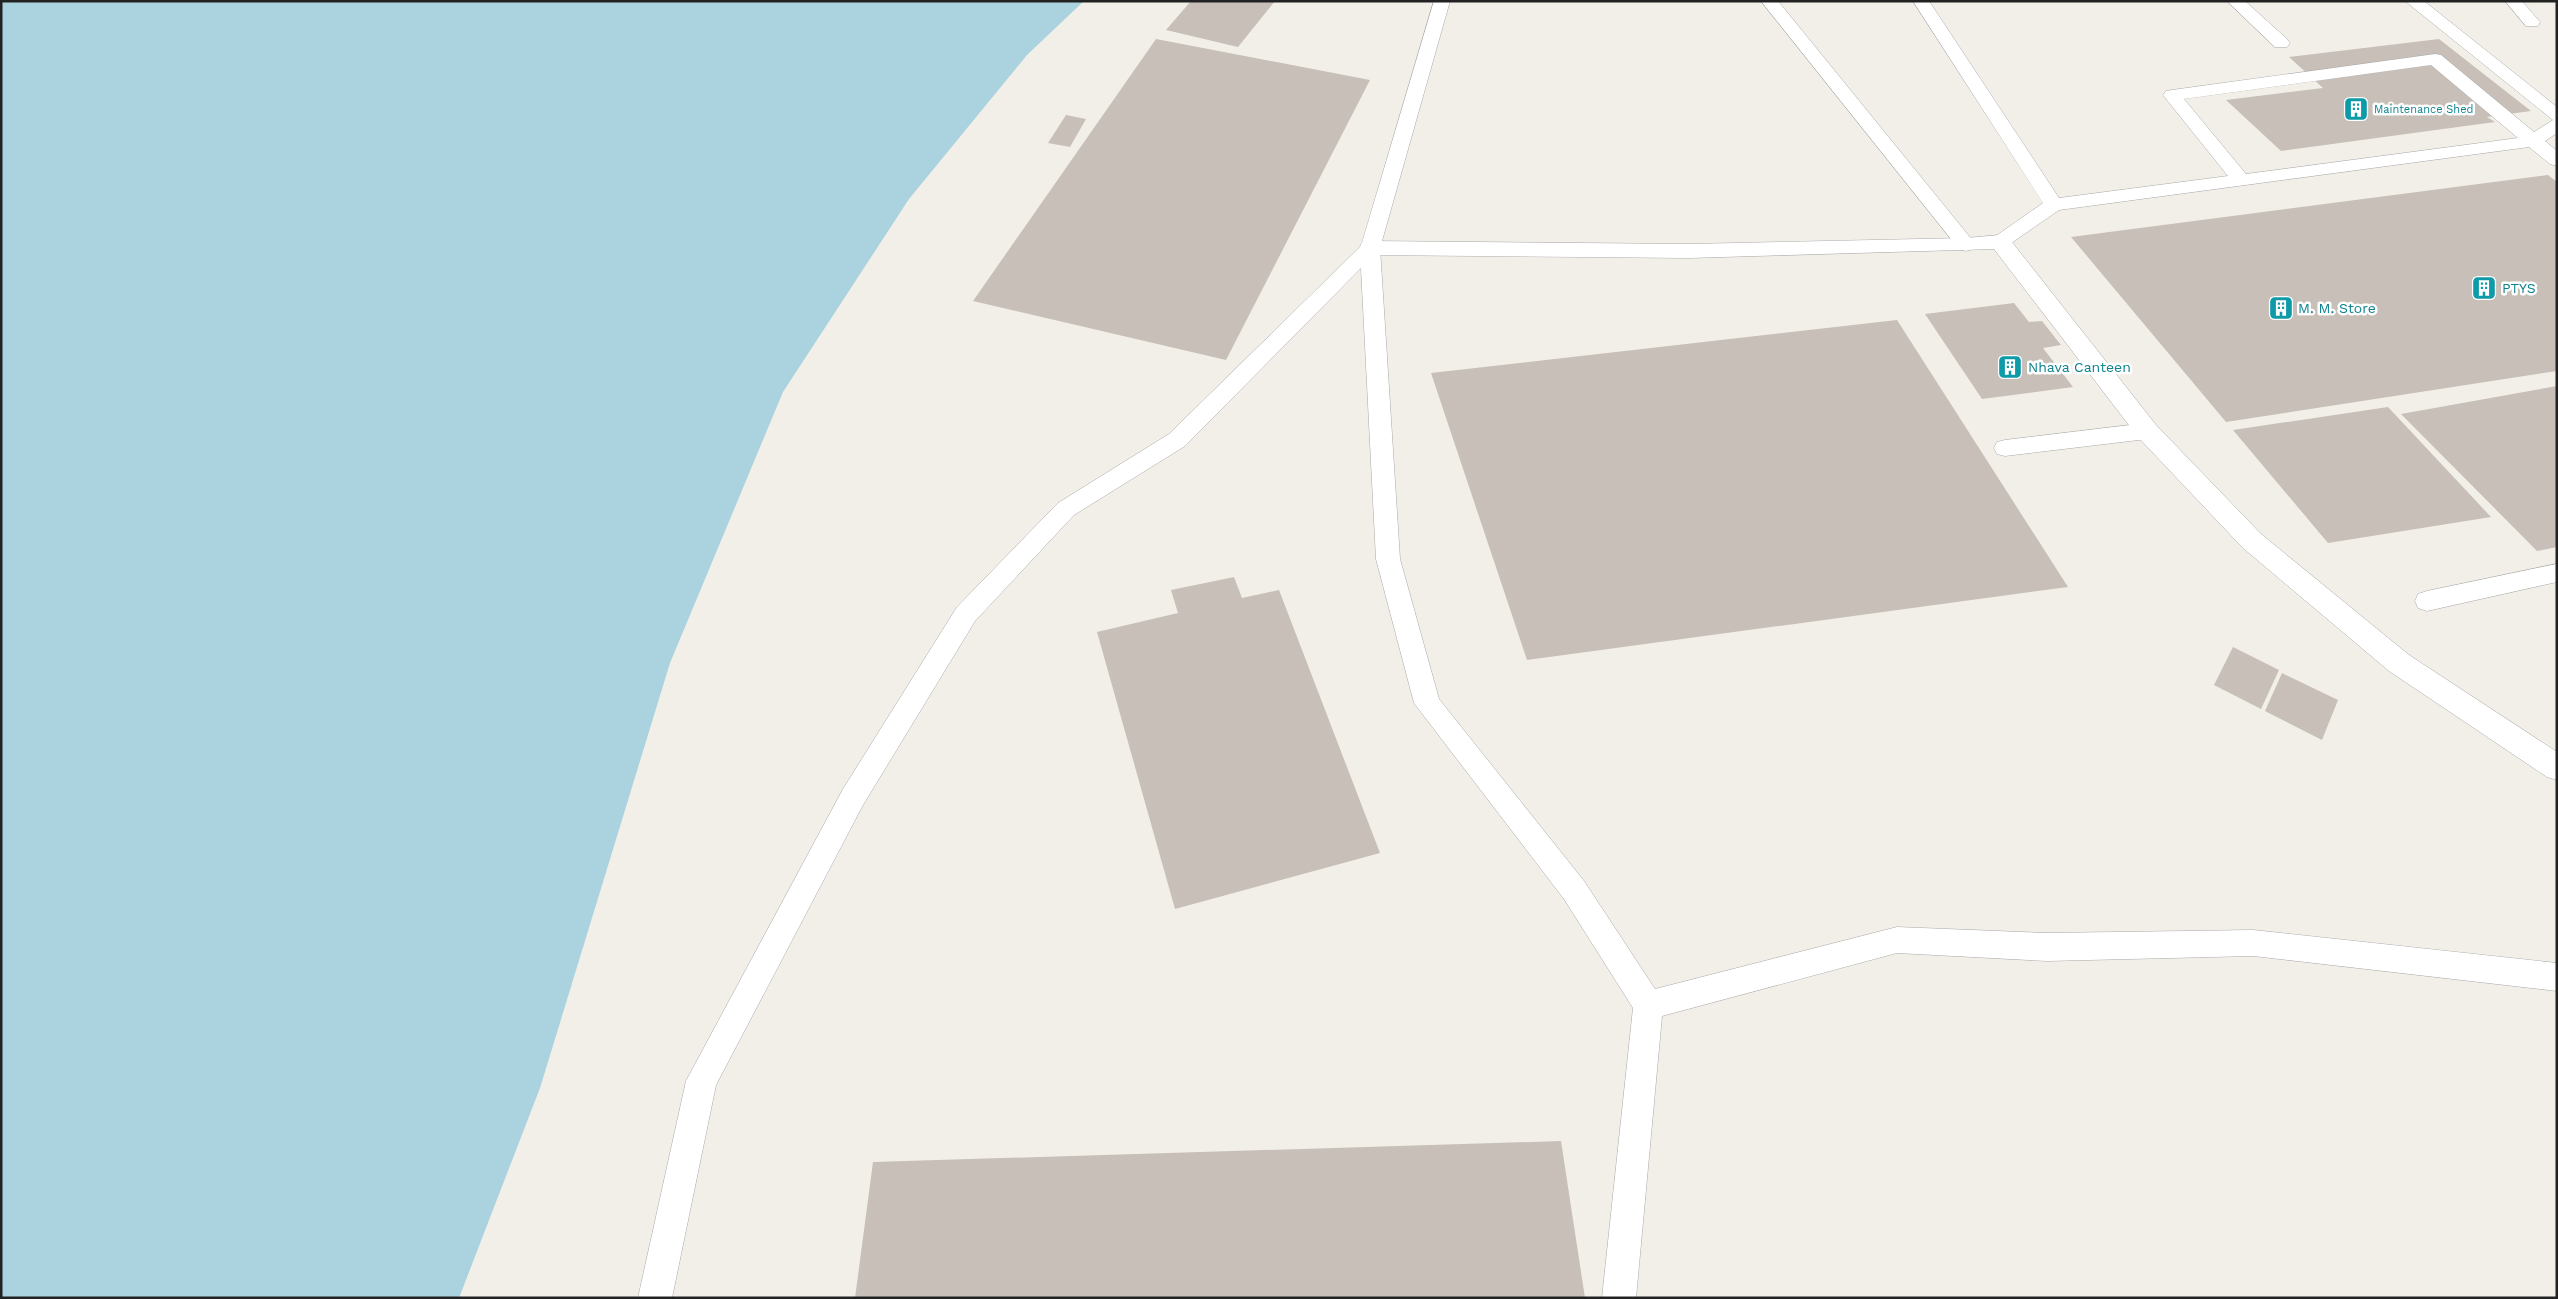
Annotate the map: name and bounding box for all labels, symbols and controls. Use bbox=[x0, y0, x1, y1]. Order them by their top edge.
building icon: Maintenance Shed bbox=[2343, 96, 2369, 122]
place label: Maintenance Shed bbox=[2374, 103, 2473, 116]
building icon: PTYS bbox=[2471, 275, 2497, 301]
place label: PTYS bbox=[2502, 280, 2536, 296]
building icon: M. M. Store bbox=[2268, 295, 2294, 321]
place label: M. M. Store bbox=[2298, 300, 2376, 316]
building icon: Nhava Canteen bbox=[1997, 354, 2023, 380]
place label: Nhava Canteen bbox=[2028, 359, 2131, 375]

